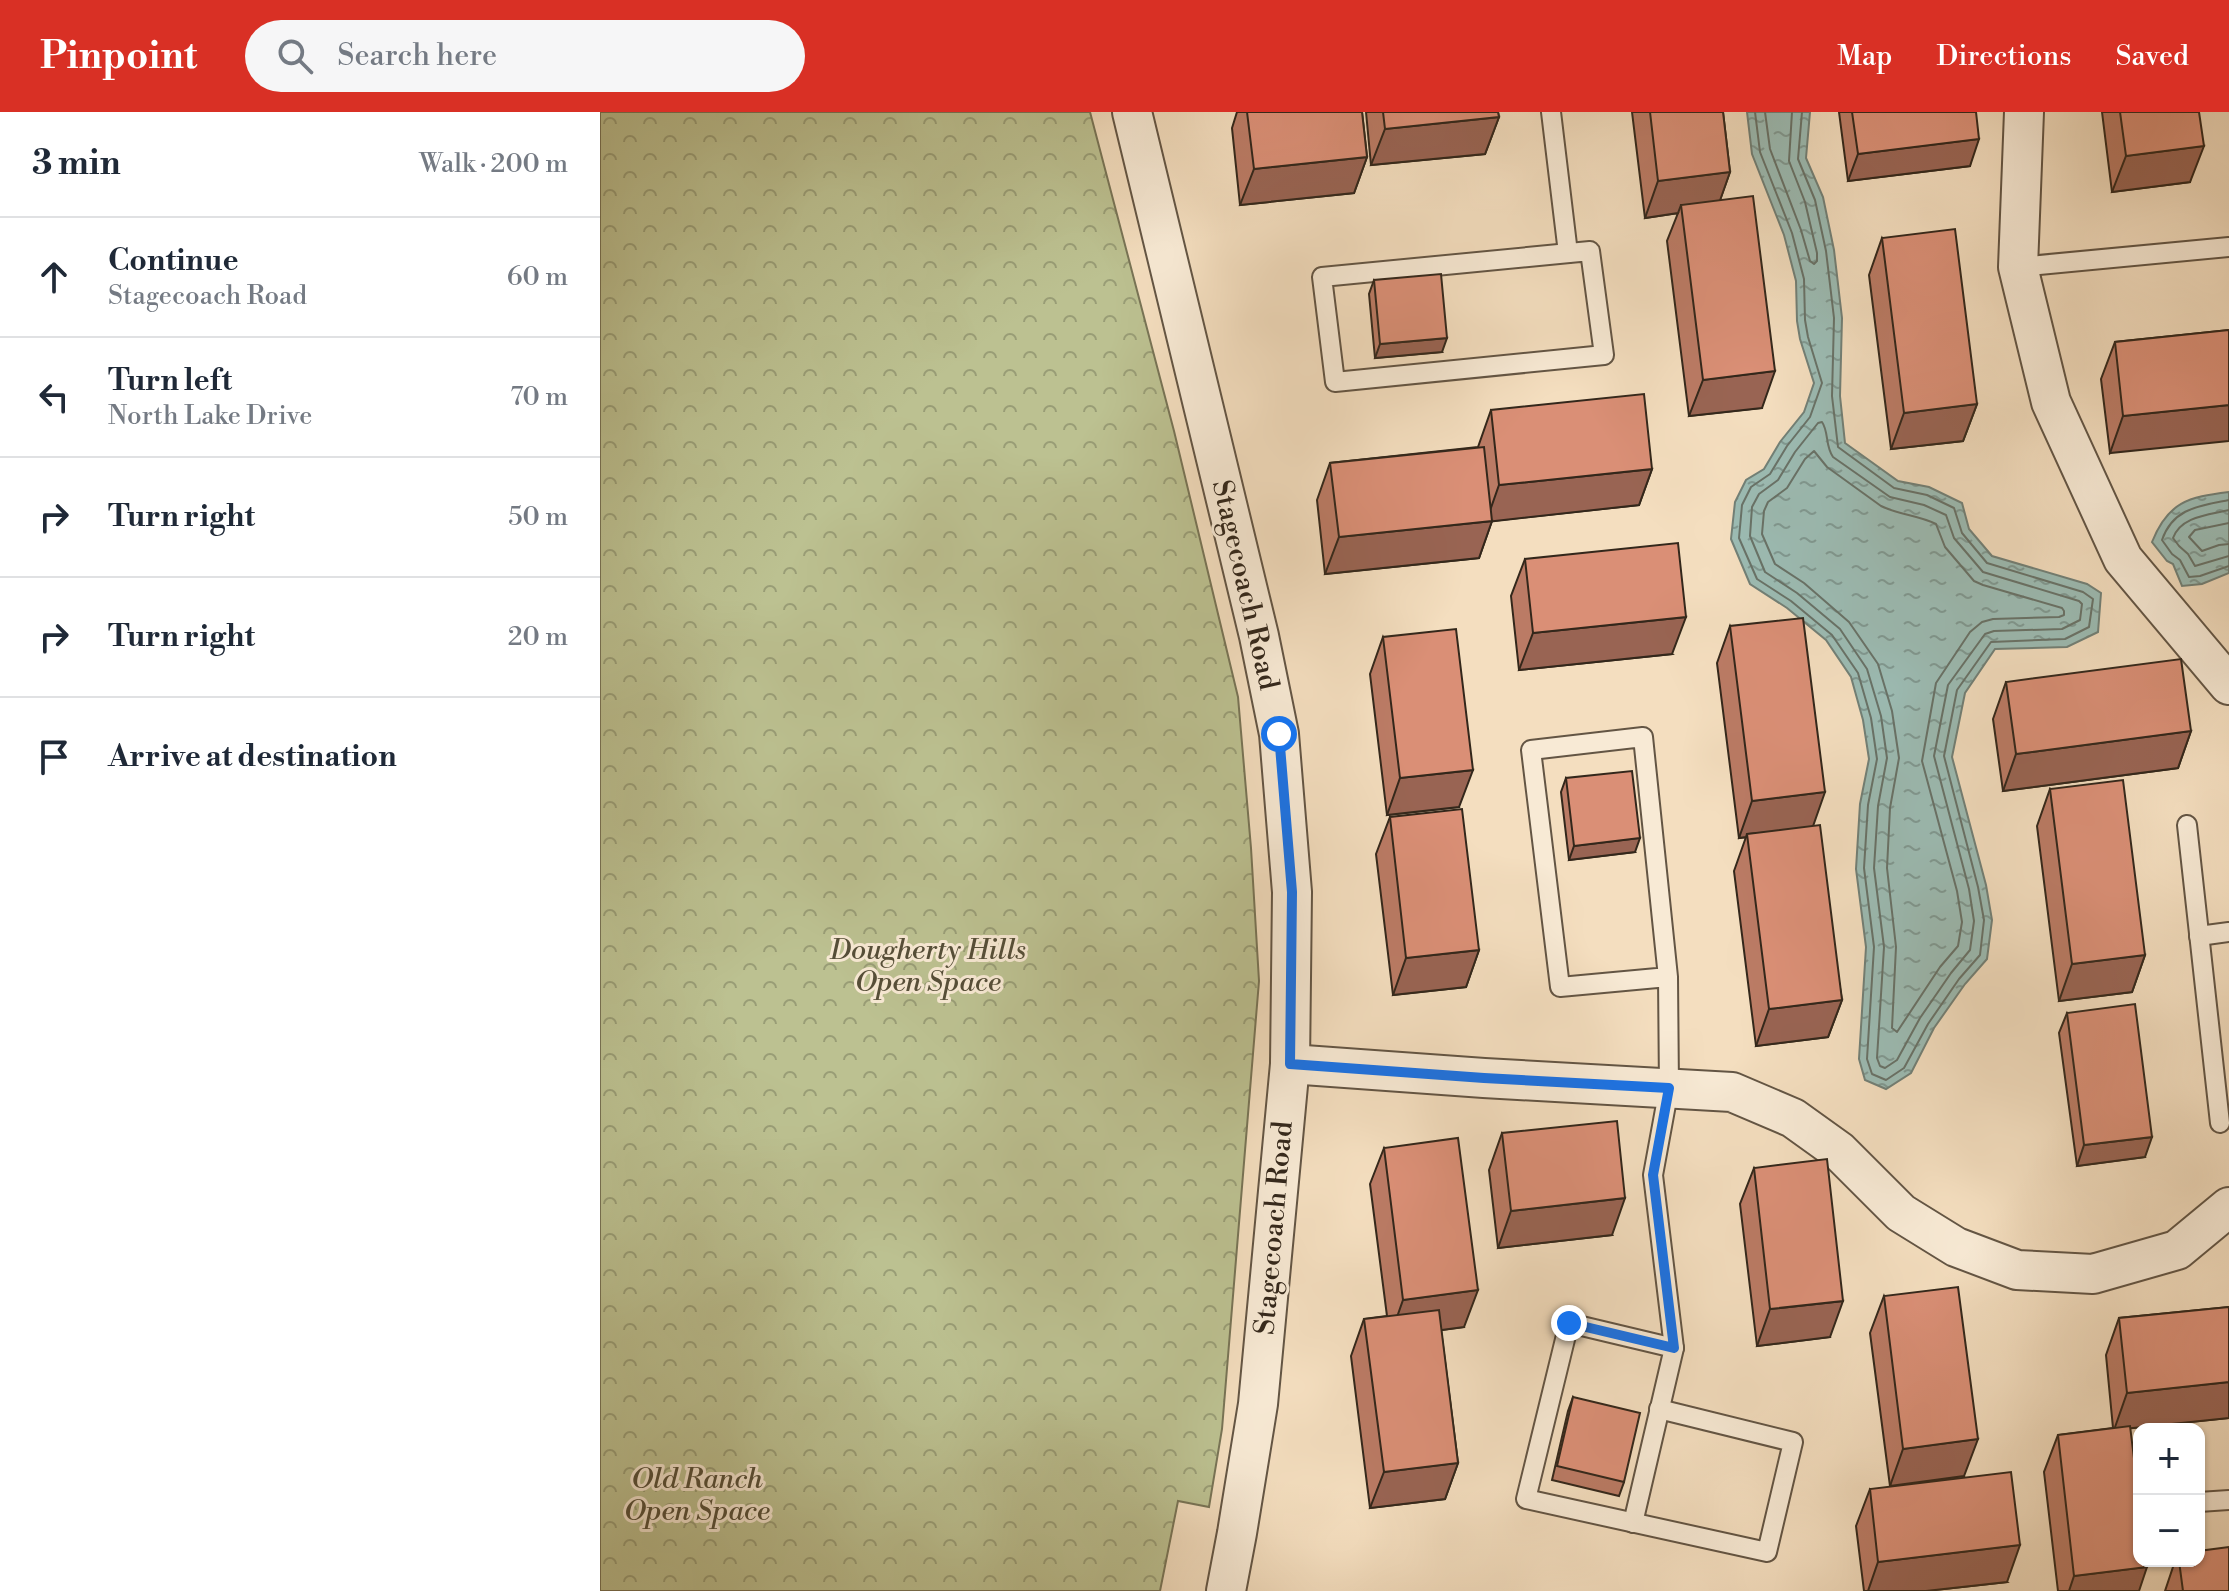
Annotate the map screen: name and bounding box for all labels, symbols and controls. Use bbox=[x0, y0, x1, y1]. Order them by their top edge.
search box bbox=[245, 20, 805, 92]
text: Pinpoint bbox=[40, 33, 197, 80]
icon: search bbox=[273, 34, 317, 78]
text: Search here bbox=[337, 37, 497, 75]
text: Map bbox=[1837, 39, 1892, 74]
text: Directions bbox=[1936, 39, 2071, 74]
text: Saved bbox=[2115, 39, 2189, 74]
text: 3 min bbox=[32, 143, 121, 185]
text: Walk · 200 m bbox=[419, 148, 568, 180]
text: Continue bbox=[108, 242, 239, 280]
icon: ahead bbox=[32, 255, 76, 299]
text: 60 m bbox=[507, 261, 568, 293]
text: Stagecoach Road bbox=[108, 280, 307, 312]
text: Turn left bbox=[108, 362, 232, 400]
icon: left bbox=[32, 375, 76, 419]
text: 70 m bbox=[510, 381, 568, 413]
text: North Lake Drive bbox=[108, 400, 312, 432]
street label: Stagecoach Road bbox=[1204, 477, 1286, 693]
icon: right bbox=[32, 495, 76, 539]
text: Turn right bbox=[108, 498, 255, 536]
text: 50 m bbox=[508, 501, 568, 533]
icon: right bbox=[32, 615, 76, 659]
text: Turn right bbox=[108, 618, 255, 656]
text: 20 m bbox=[508, 621, 568, 653]
route start bbox=[1261, 716, 1297, 752]
icon: arrive bbox=[32, 735, 76, 779]
text: Arrive at destination bbox=[108, 738, 397, 776]
park label: Dougherty Hills Open Space bbox=[829, 933, 1026, 1000]
street label: Stagecoach Road bbox=[1247, 1120, 1301, 1336]
route end bbox=[1551, 1305, 1587, 1341]
map controls bbox=[2133, 1423, 2205, 1567]
button: + bbox=[2133, 1423, 2205, 1495]
park label: Old Ranch Open Space bbox=[624, 1462, 770, 1529]
button: − bbox=[2133, 1495, 2205, 1567]

